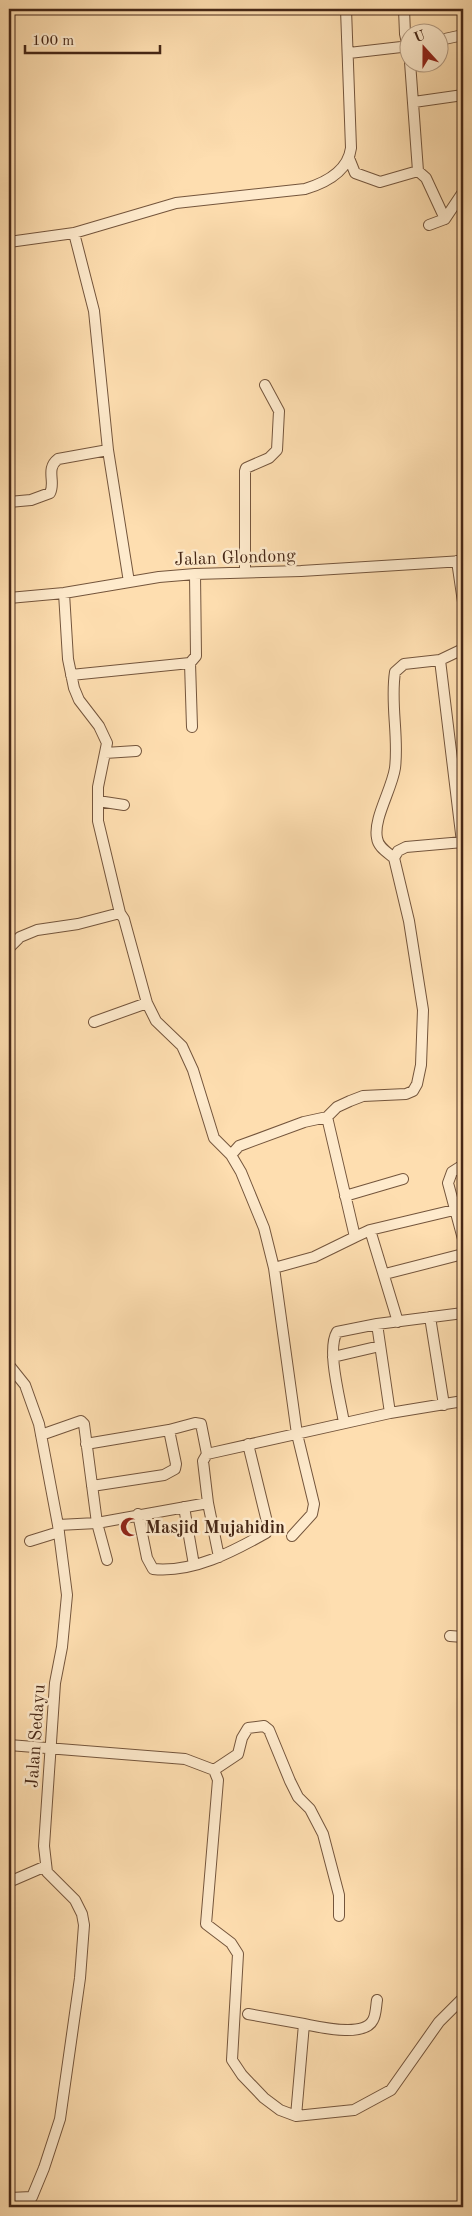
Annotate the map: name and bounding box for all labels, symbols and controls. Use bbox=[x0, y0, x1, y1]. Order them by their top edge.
scale bar bbox=[25, 22, 160, 54]
north arrow bbox=[400, 22, 450, 72]
text: U bbox=[412, 28, 427, 45]
text: 100 m bbox=[32, 34, 74, 49]
street label: Jalan Glondong bbox=[174, 547, 296, 569]
mosque icon: Masjid Mujahidin bbox=[119, 1516, 141, 1538]
place label: Masjid Mujahidin bbox=[145, 1519, 285, 1537]
street label: Jalan Sedayu bbox=[23, 1683, 49, 1788]

